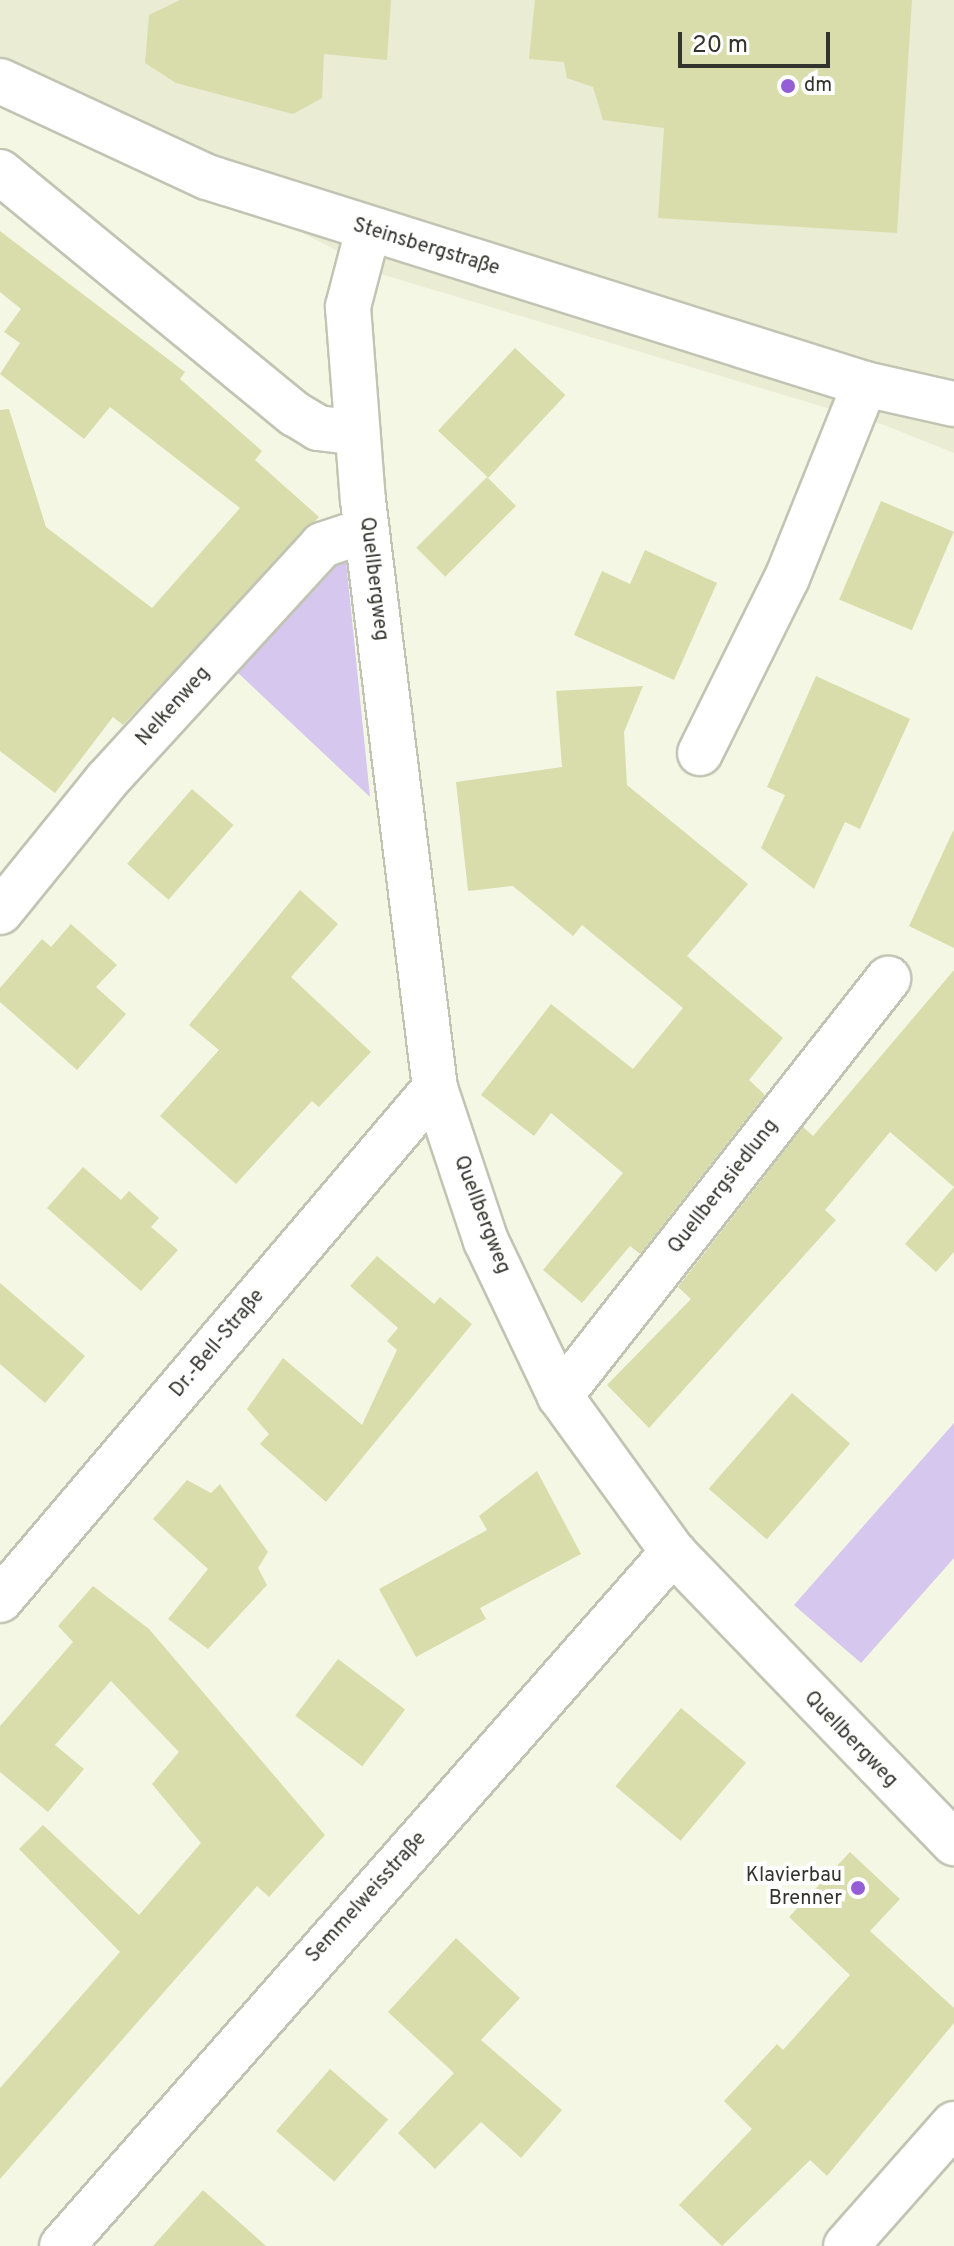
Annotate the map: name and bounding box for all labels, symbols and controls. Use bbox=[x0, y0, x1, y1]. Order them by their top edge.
scale bar bbox=[682, 16, 834, 66]
text: 20 m bbox=[692, 31, 748, 61]
place label: dm bbox=[804, 74, 832, 98]
marker: dm bbox=[779, 77, 797, 95]
street label: Steinsbergstraße bbox=[350, 214, 502, 282]
street label: Quellbergweg bbox=[354, 516, 392, 642]
street label: Nelkenweg bbox=[132, 662, 216, 752]
street label: Quellbergsiedlung bbox=[664, 1115, 784, 1259]
street label: Quellbergweg bbox=[447, 1153, 515, 1277]
street label: Dr.-Bell-Straße bbox=[166, 1285, 270, 1403]
street label: Quellbergweg bbox=[798, 1687, 902, 1793]
street label: Semmelweisstraße bbox=[302, 1828, 432, 1968]
place label: Klavierbau Brenner bbox=[746, 1864, 842, 1911]
marker: Klavierbau Brenner bbox=[849, 1879, 867, 1897]

